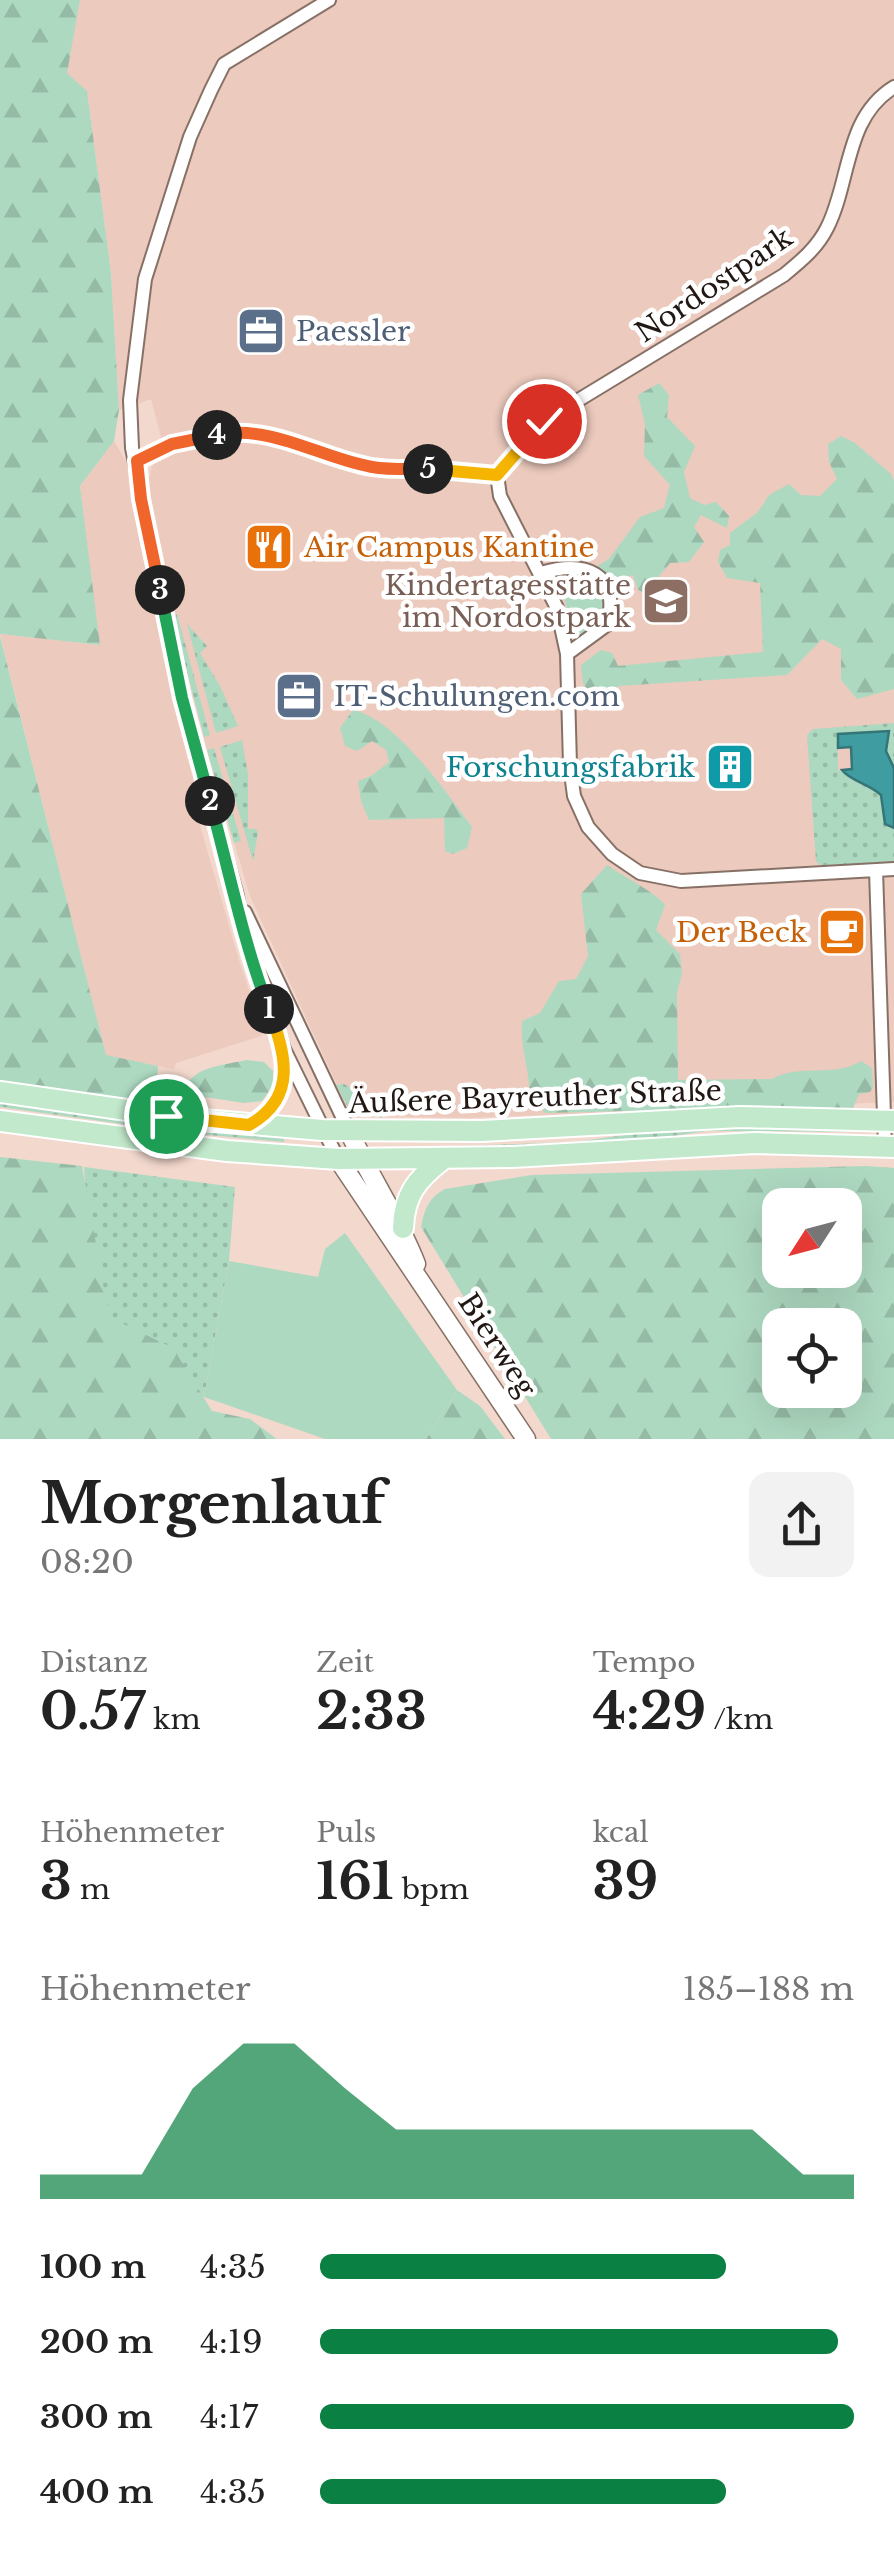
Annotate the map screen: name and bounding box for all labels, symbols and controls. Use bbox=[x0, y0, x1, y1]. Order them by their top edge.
street label: Nordostpark bbox=[629, 219, 800, 350]
office icon: Paessler bbox=[235, 305, 287, 357]
place label: Paessler bbox=[296, 314, 411, 349]
pin bbox=[502, 379, 587, 464]
icon: check bbox=[517, 394, 572, 449]
pin: 4 bbox=[192, 410, 242, 460]
text: 4 bbox=[208, 417, 226, 452]
pin: 5 bbox=[403, 444, 453, 494]
text: 5 bbox=[420, 451, 436, 486]
restaurant icon: Air Campus Kantine bbox=[243, 521, 295, 573]
place label: Air Campus Kantine bbox=[303, 530, 594, 565]
pin: 3 bbox=[135, 565, 185, 615]
place label: Kindertagesstätte im Nordostpark bbox=[385, 568, 632, 635]
text: 3 bbox=[151, 572, 169, 607]
school or university icon: Kindertagesstätte im Nordostpark bbox=[640, 575, 692, 627]
office icon: IT-Schulungen.com bbox=[273, 670, 325, 722]
place label: IT-Schulungen.com bbox=[334, 679, 620, 714]
building icon: Forschungsfabrik bbox=[704, 741, 756, 793]
place label: Forschungsfabrik bbox=[446, 750, 696, 785]
pin: 2 bbox=[185, 776, 235, 826]
text: 2 bbox=[201, 783, 219, 818]
cafe icon: Der Beck bbox=[816, 906, 868, 958]
place label: Der Beck bbox=[676, 915, 808, 950]
pin: 1 bbox=[244, 984, 294, 1034]
text: 1 bbox=[263, 991, 275, 1026]
street label: Äußere Bayreuther Straße bbox=[347, 1073, 722, 1121]
pin bbox=[124, 1074, 209, 1159]
icon: arrive bbox=[139, 1089, 194, 1144]
north arrow bbox=[762, 1188, 862, 1288]
map controls bbox=[762, 1188, 862, 1408]
street label: Bierweg bbox=[451, 1287, 544, 1404]
button: locate bbox=[762, 1308, 862, 1408]
text: Morgenlauf bbox=[40, 1470, 385, 1538]
button: share bbox=[749, 1472, 854, 1577]
text: 08:20 bbox=[40, 1542, 134, 1582]
text: Distanz bbox=[40, 1645, 148, 1680]
text: Zeit bbox=[316, 1645, 374, 1680]
text: Tempo bbox=[593, 1645, 696, 1680]
text: 0.57 bbox=[40, 1680, 145, 1743]
text: 2:33 bbox=[316, 1680, 427, 1743]
text: 4:29 bbox=[593, 1680, 706, 1743]
text: km bbox=[145, 1702, 201, 1737]
text: /km bbox=[706, 1702, 773, 1737]
text: Höhenmeter bbox=[40, 1815, 224, 1850]
text: Puls bbox=[316, 1815, 376, 1850]
text: kcal bbox=[593, 1815, 649, 1850]
text: 3 bbox=[40, 1850, 72, 1913]
text: 161 bbox=[316, 1850, 394, 1913]
text: 39 bbox=[593, 1850, 658, 1913]
text: m bbox=[72, 1872, 110, 1907]
text: bpm bbox=[394, 1872, 469, 1907]
text: Höhenmeter bbox=[40, 1969, 250, 2009]
text: 185–188 m bbox=[682, 1969, 854, 2009]
text: 100 m bbox=[40, 2247, 146, 2287]
text: 4:35 bbox=[200, 2247, 266, 2287]
text: 200 m bbox=[40, 2322, 153, 2362]
text: 4:19 bbox=[200, 2322, 263, 2362]
text: 300 m bbox=[40, 2397, 153, 2437]
text: 4:17 bbox=[200, 2397, 258, 2437]
text: 400 m bbox=[40, 2472, 153, 2512]
text: 4:35 bbox=[200, 2472, 266, 2512]

